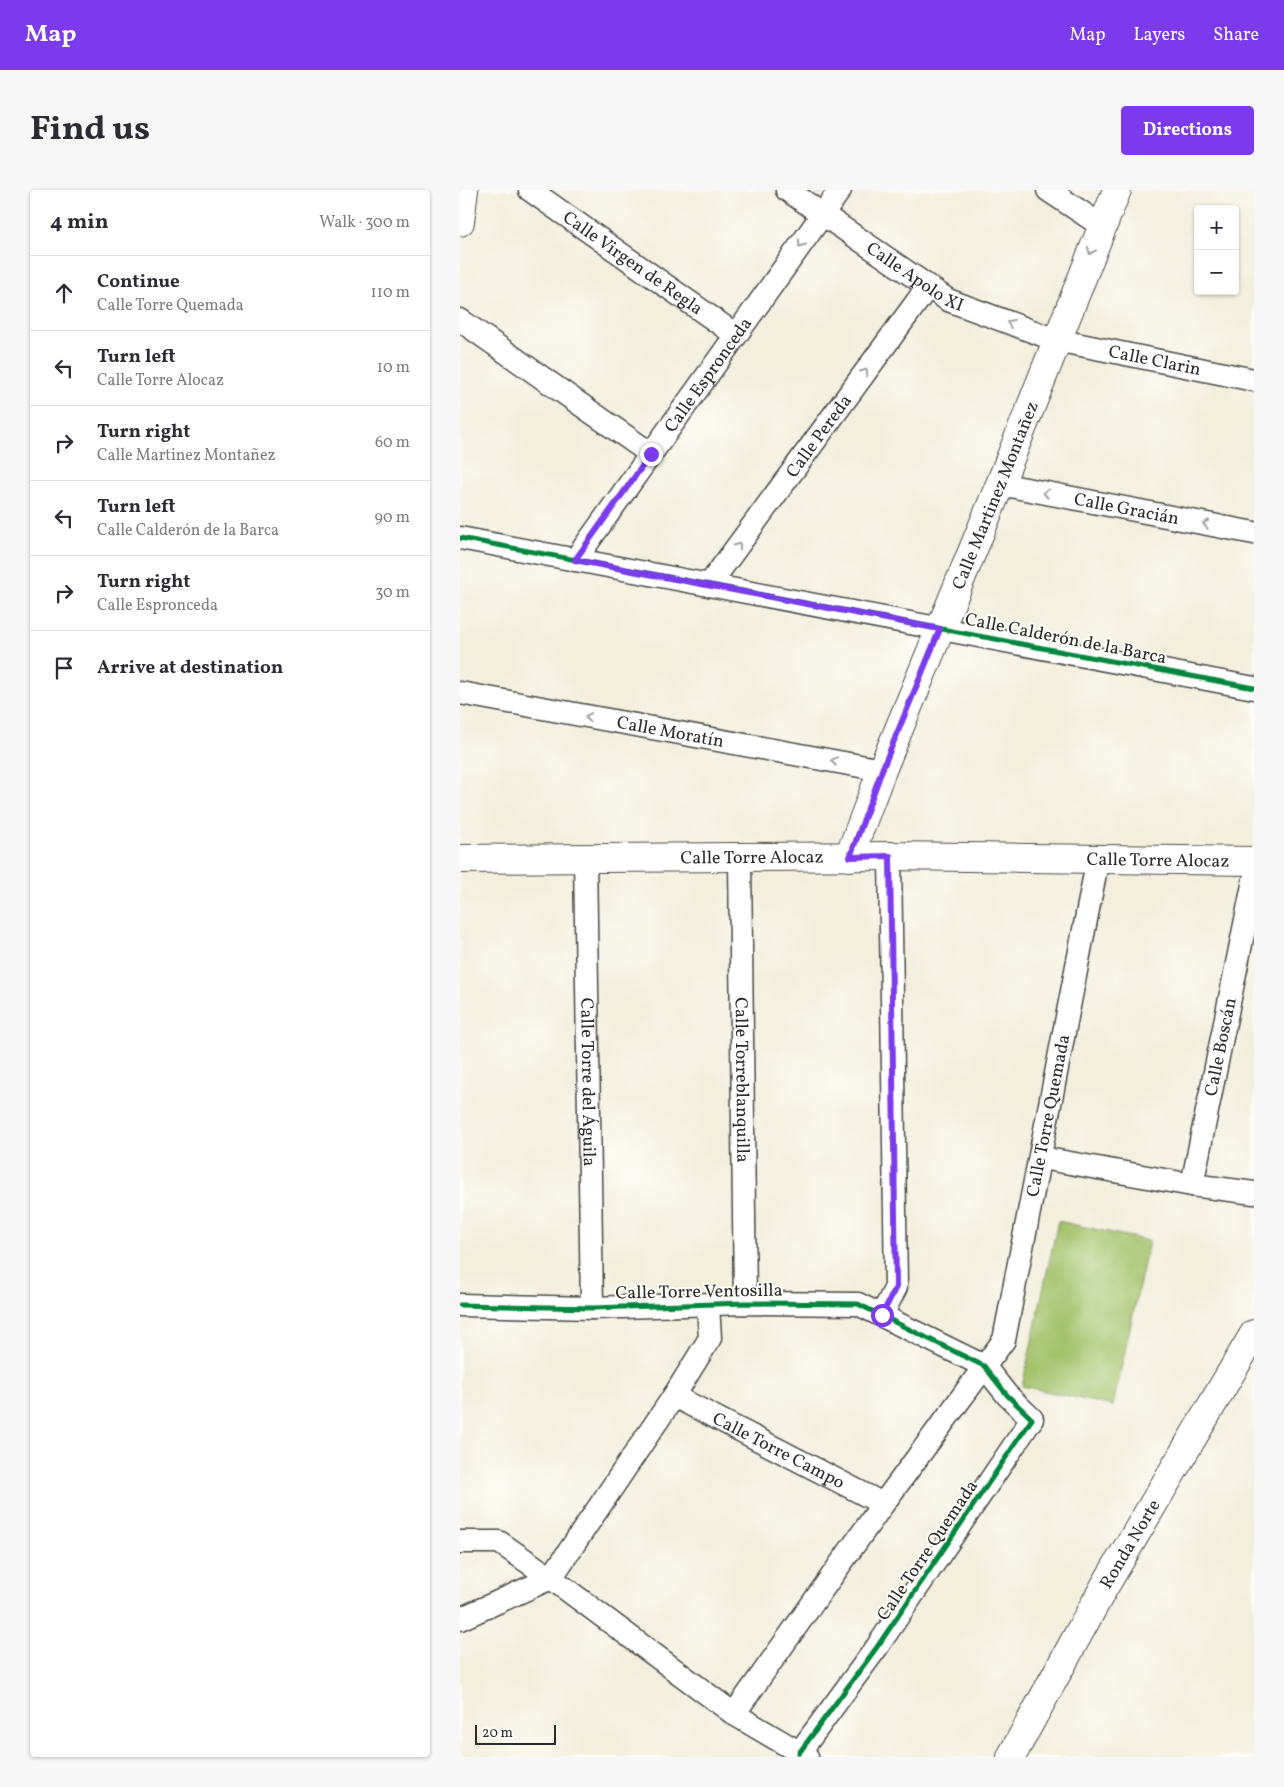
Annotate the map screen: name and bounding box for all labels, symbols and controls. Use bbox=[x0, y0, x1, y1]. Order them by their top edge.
text: Map bbox=[25, 18, 76, 52]
text: Map bbox=[1069, 23, 1105, 48]
text: Layers bbox=[1133, 23, 1185, 48]
text: Share bbox=[1213, 23, 1259, 48]
text: Find us bbox=[30, 106, 150, 154]
button: Directions bbox=[1121, 106, 1254, 155]
map controls bbox=[1194, 205, 1239, 295]
button: + bbox=[1194, 205, 1239, 250]
street label: Calle Virgen de Regla bbox=[557, 206, 707, 322]
text: 4 min bbox=[50, 208, 109, 237]
text: Walk · 300 m bbox=[319, 212, 410, 234]
street label: Calle Apolo XI bbox=[861, 237, 967, 319]
one-way arrow bbox=[798, 238, 807, 248]
one-way arrow bbox=[1087, 246, 1098, 255]
button: − bbox=[1194, 250, 1239, 295]
text: Continue bbox=[97, 269, 180, 295]
icon: ahead bbox=[50, 279, 78, 307]
text: 110 m bbox=[371, 282, 410, 304]
text: Calle Torre Quemada bbox=[97, 295, 244, 317]
street label: Calle Espronceda bbox=[659, 313, 759, 438]
one-way arrow bbox=[1006, 319, 1015, 329]
street label: Calle Clarin bbox=[1106, 340, 1203, 383]
text: Turn left bbox=[97, 344, 176, 370]
icon: left bbox=[50, 354, 78, 382]
text: 10 m bbox=[377, 357, 410, 379]
one-way arrow bbox=[859, 368, 868, 378]
text: Calle Torre Alocaz bbox=[97, 370, 224, 392]
street label: Calle Pereda bbox=[781, 390, 859, 483]
street label: Calle Martinez Montañez bbox=[947, 398, 1046, 594]
text: Turn right bbox=[97, 419, 190, 445]
icon: right bbox=[50, 429, 78, 457]
text: 60 m bbox=[375, 432, 410, 454]
route end bbox=[640, 443, 663, 466]
text: Calle Martinez Montañez bbox=[97, 445, 276, 467]
street label: Calle Gracián bbox=[1072, 488, 1181, 532]
one-way arrow bbox=[1042, 489, 1051, 499]
text: Turn left bbox=[97, 494, 176, 520]
icon: left bbox=[50, 504, 78, 532]
text: 90 m bbox=[374, 507, 410, 529]
one-way arrow bbox=[1202, 519, 1211, 529]
text: Calle Calderón de la Barca bbox=[97, 520, 279, 542]
one-way arrow bbox=[732, 542, 741, 552]
text: Turn right bbox=[97, 569, 190, 595]
icon: right bbox=[50, 579, 78, 607]
text: 30 m bbox=[375, 582, 410, 604]
text: Calle Espronceda bbox=[97, 595, 218, 617]
street label: Calle Calderón de la Barca bbox=[963, 608, 1169, 671]
icon: arrive bbox=[50, 654, 78, 682]
text: Arrive at destination bbox=[97, 655, 283, 681]
street label: Calle Moratín bbox=[615, 711, 726, 755]
one-way arrow bbox=[583, 712, 592, 722]
one-way arrow bbox=[829, 757, 838, 767]
street label: Calle Torre Alocaz bbox=[680, 845, 824, 871]
street label: Calle Torre Alocaz bbox=[1086, 848, 1230, 875]
street label: Calle Boscán bbox=[1199, 995, 1244, 1099]
street label: Calle Torre del Águila bbox=[573, 997, 601, 1167]
street label: Calle Torreblanquilla bbox=[728, 997, 754, 1163]
street label: Calle Torre Quemada bbox=[1021, 1032, 1077, 1199]
street label: Calle Torre Ventosilla bbox=[615, 1279, 783, 1306]
route start bbox=[871, 1304, 894, 1327]
street label: Calle Torre Campo bbox=[708, 1407, 849, 1496]
street label: Calle Torre Quemada bbox=[872, 1475, 985, 1626]
street label: Ronda Norte bbox=[1095, 1495, 1167, 1594]
scale bar bbox=[475, 1722, 556, 1745]
text: 20 m bbox=[482, 1724, 513, 1743]

